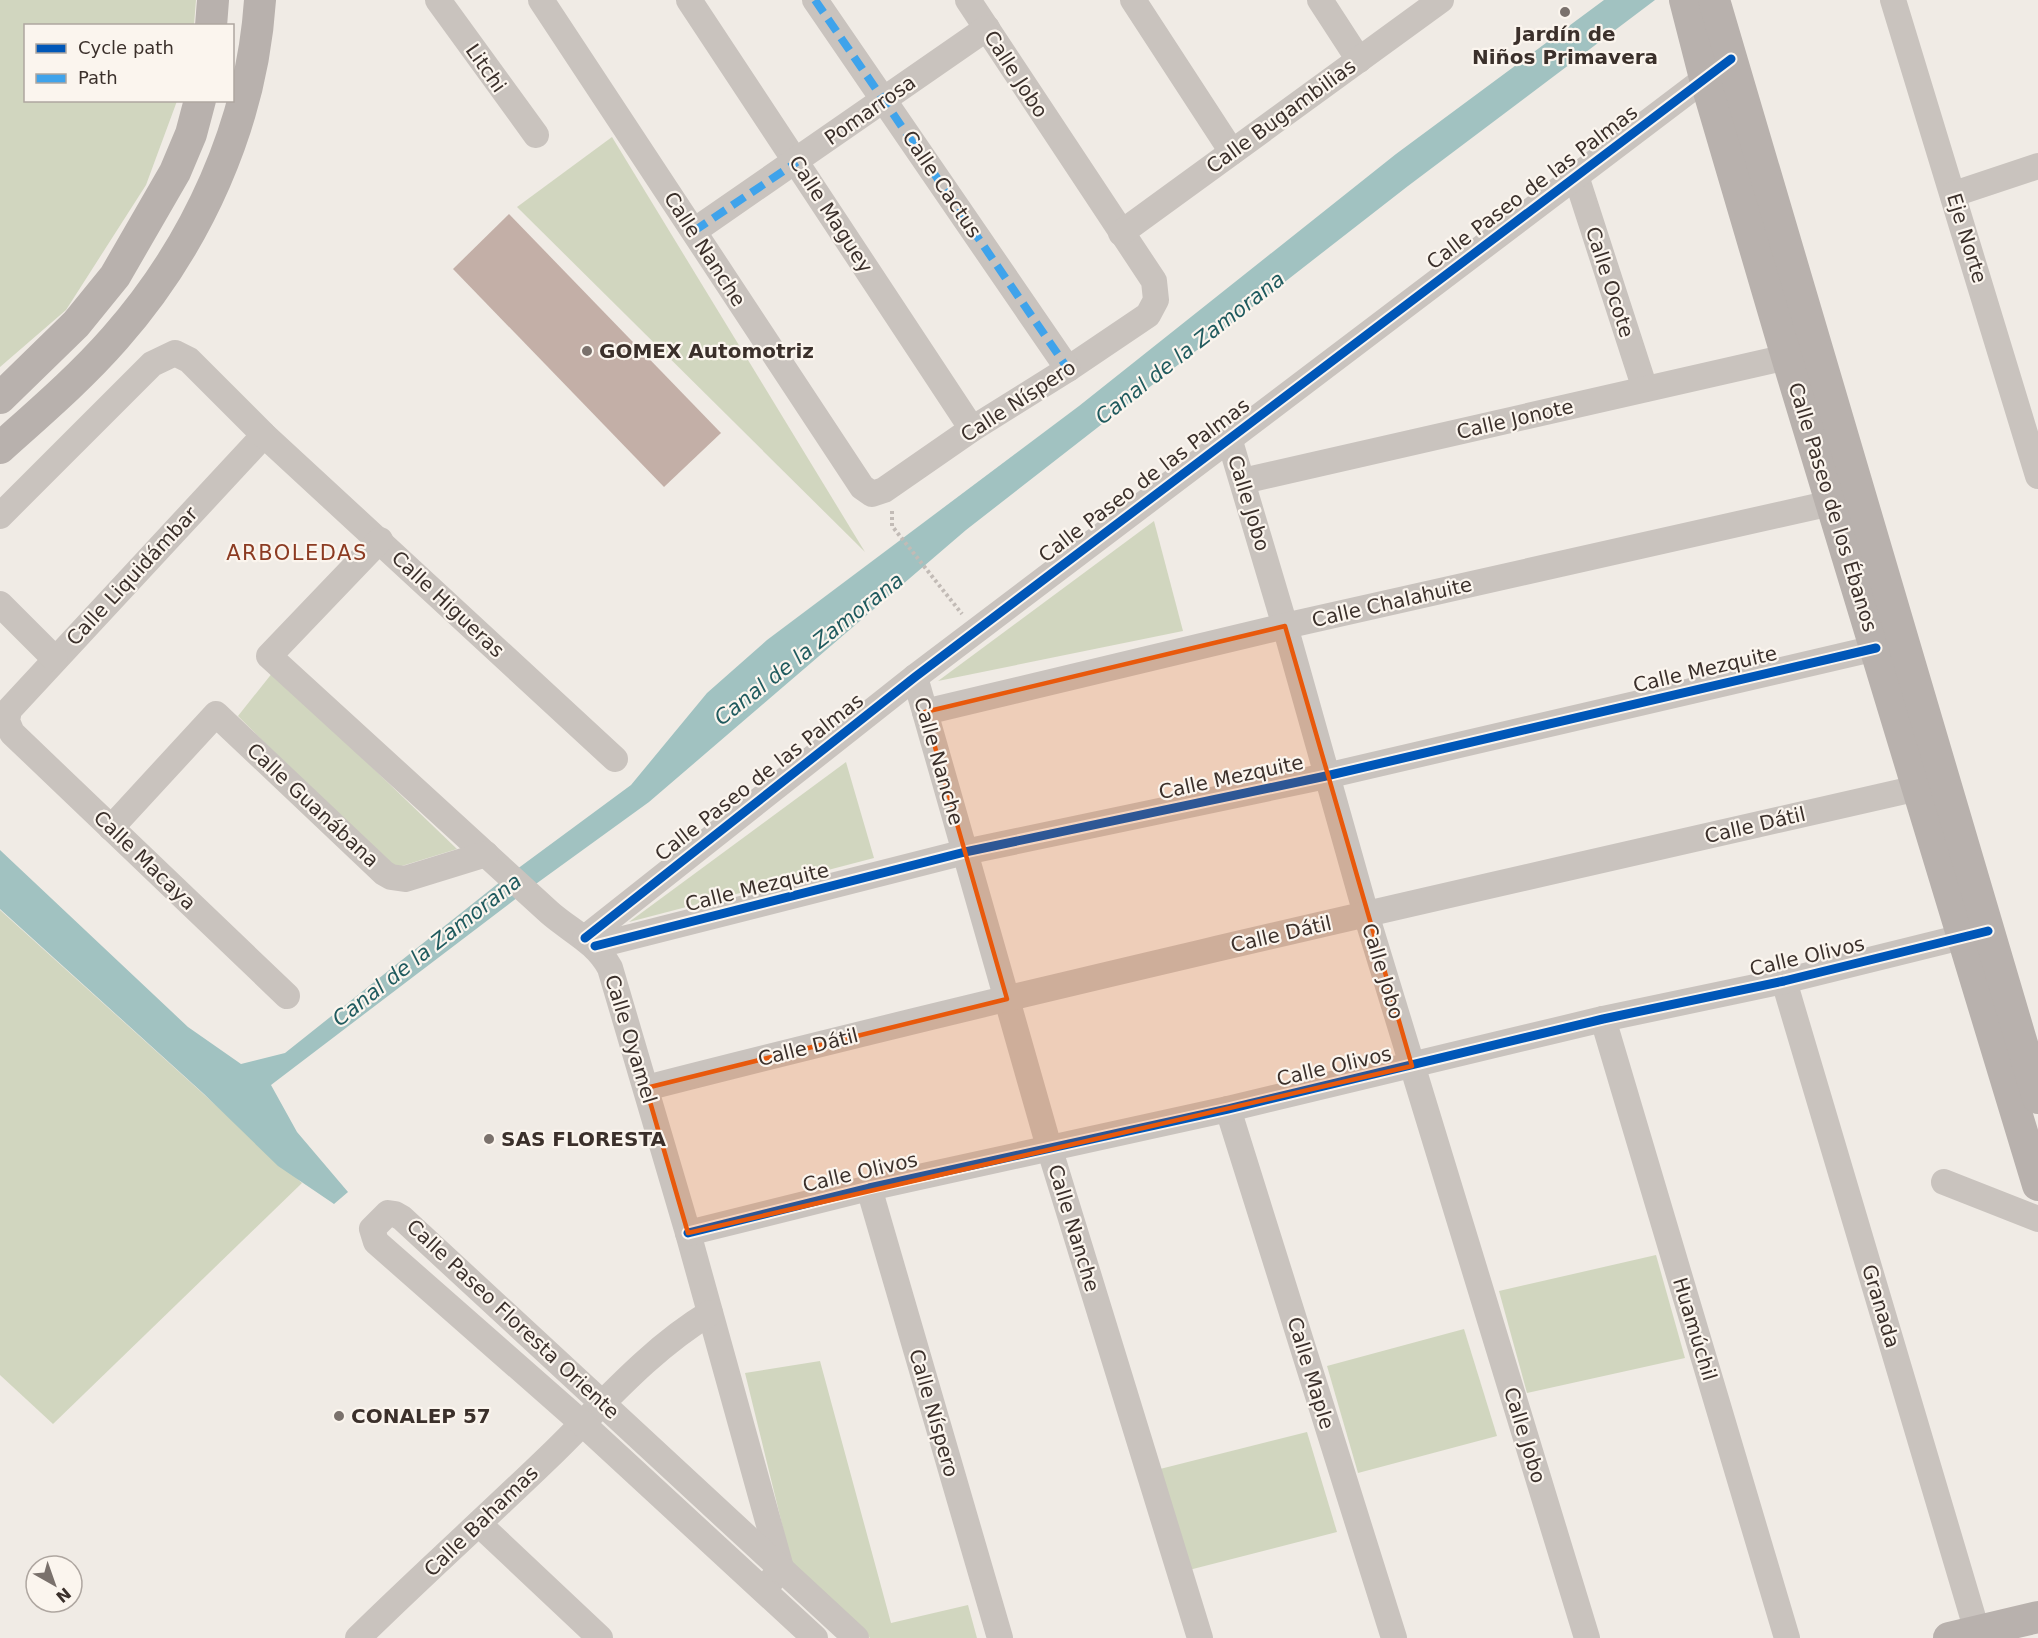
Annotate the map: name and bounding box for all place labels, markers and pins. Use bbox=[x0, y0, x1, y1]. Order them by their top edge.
marker: Jardín de Niños Primavera bbox=[1558, 5, 1572, 19]
place label: Jardín de Niños Primavera bbox=[1472, 22, 1658, 69]
place label: GOMEX Automotriz bbox=[599, 339, 814, 363]
marker: GOMEX Automotriz bbox=[580, 344, 594, 358]
place label: SAS FLORESTA bbox=[501, 1127, 667, 1151]
marker: SAS FLORESTA bbox=[482, 1132, 496, 1146]
place label: CONALEP 57 bbox=[351, 1404, 491, 1428]
marker: CONALEP 57 bbox=[332, 1409, 346, 1423]

